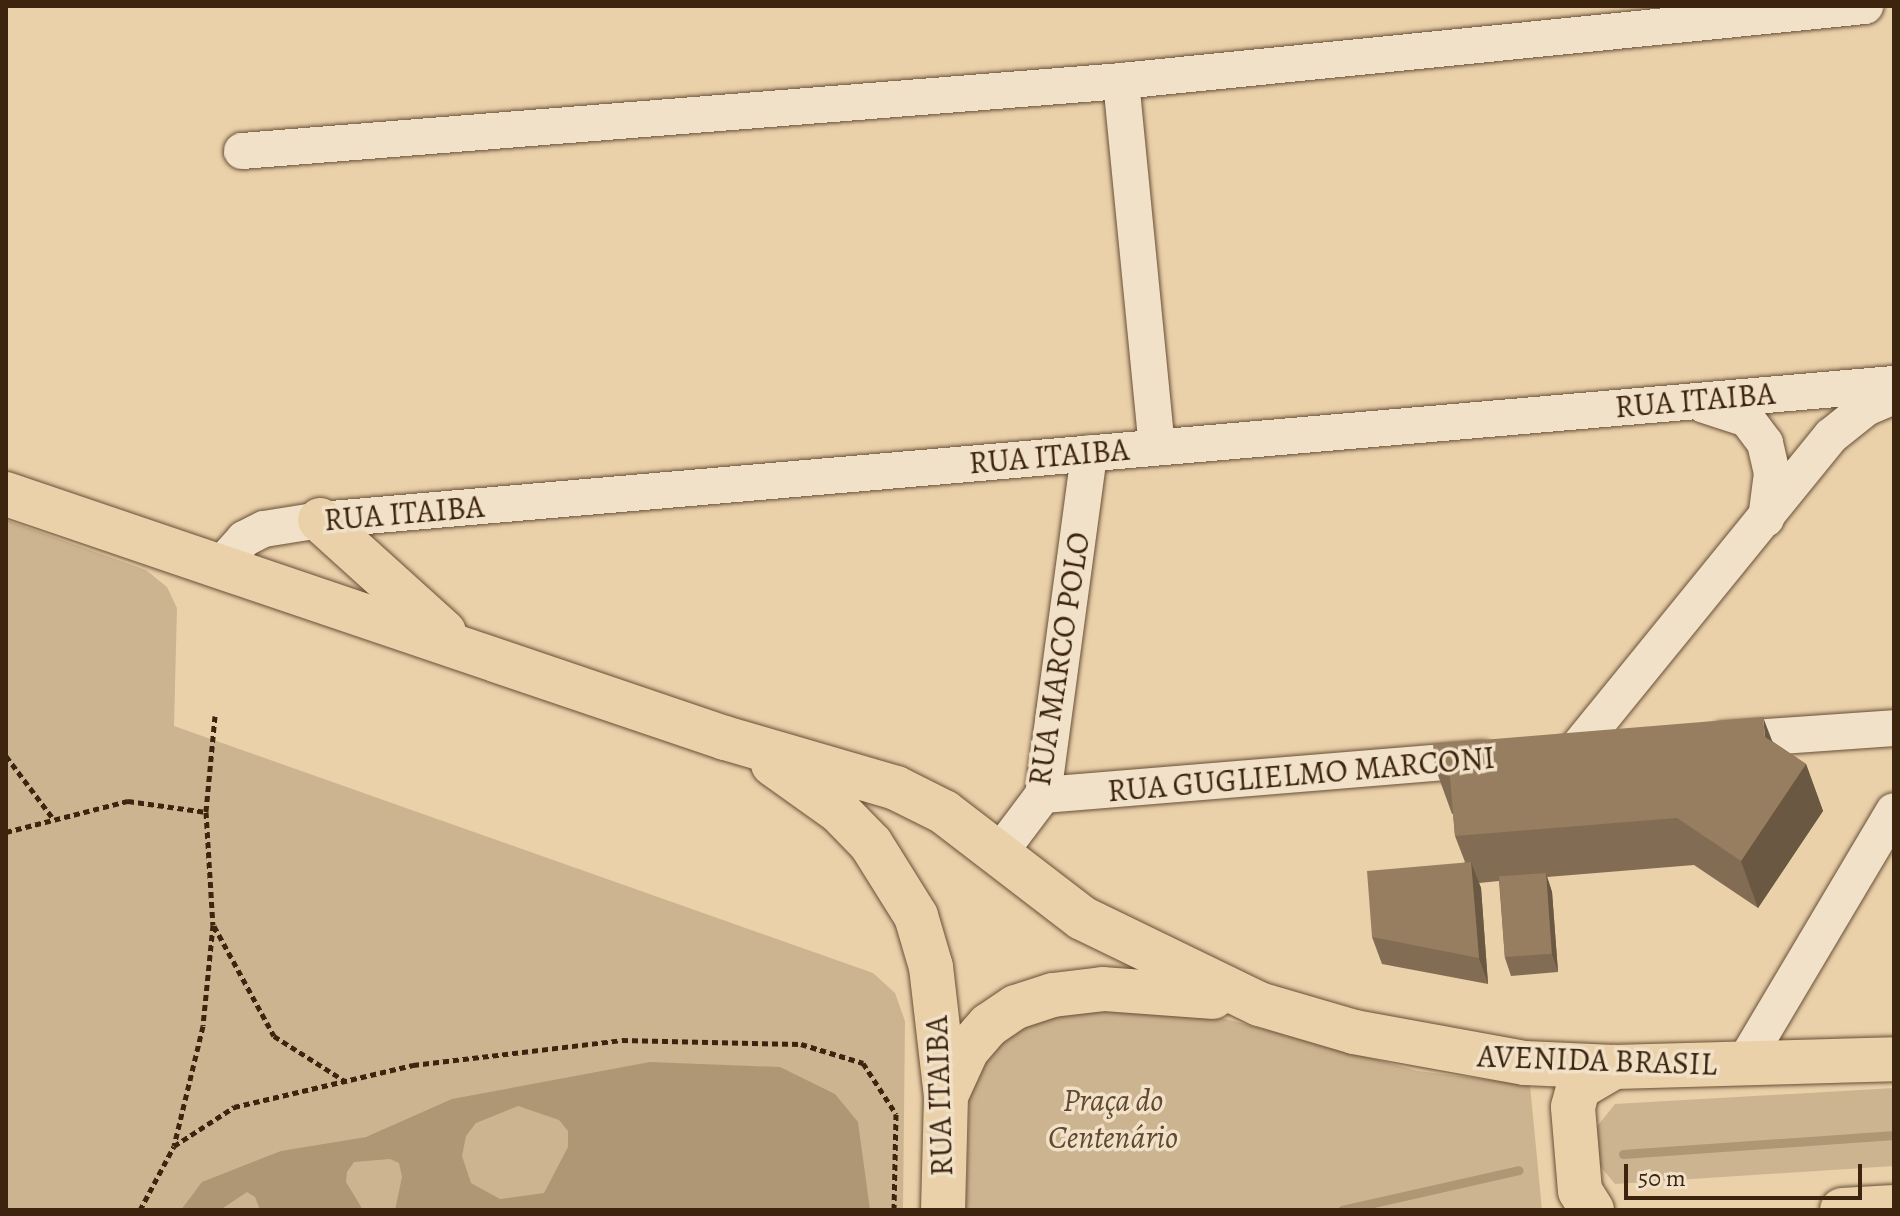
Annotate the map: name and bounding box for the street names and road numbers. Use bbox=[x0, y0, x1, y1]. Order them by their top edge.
street label: RUA ITAIBA bbox=[1613, 374, 1777, 426]
street label: RUA ITAIBA bbox=[967, 430, 1131, 482]
street label: RUA ITAIBA bbox=[322, 487, 486, 539]
street label: RUA MARCO POLO bbox=[1020, 529, 1098, 789]
street label: RUA GUGLIELMO MARCONI bbox=[1106, 738, 1496, 810]
street label: RUA ITAIBA bbox=[917, 1015, 961, 1177]
street label: AVENIDA BRASIL bbox=[1477, 1037, 1717, 1083]

